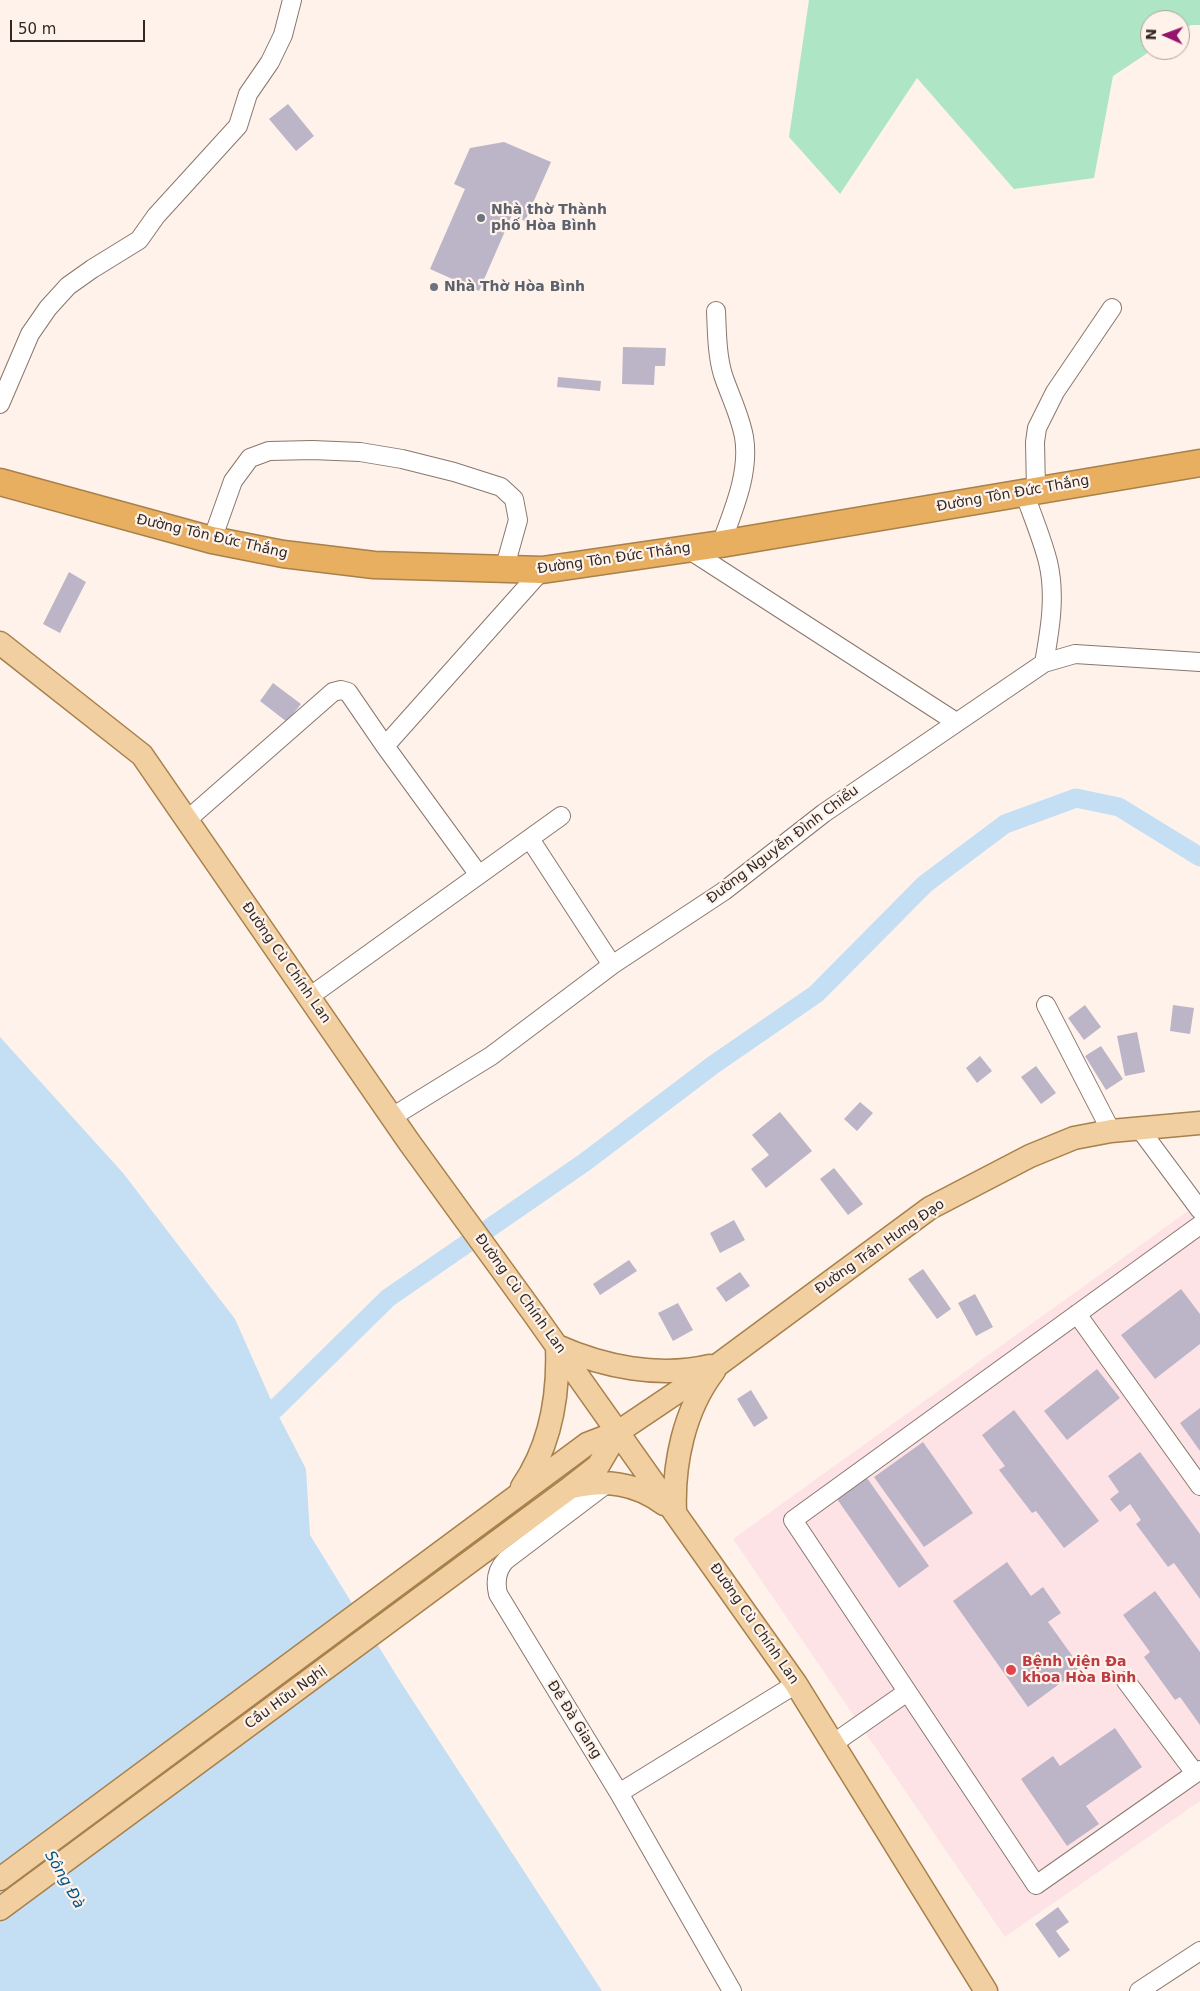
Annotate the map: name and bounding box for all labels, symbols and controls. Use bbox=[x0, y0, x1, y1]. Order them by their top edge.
scale bar bbox=[12, 10, 148, 42]
north arrow bbox=[1140, 10, 1190, 60]
text: 50 m bbox=[18, 20, 56, 38]
text: N bbox=[1143, 28, 1159, 41]
place label: Nhà thờ Thành phố Hòa Bình bbox=[491, 202, 607, 234]
marker: Nhà thờ Thành phố Hòa Bình bbox=[475, 212, 487, 224]
place label: Nhà Thờ Hòa Bình bbox=[444, 279, 585, 295]
marker: Nhà Thờ Hòa Bình bbox=[428, 281, 440, 293]
street label: Đường Tôn Đức Thắng bbox=[935, 472, 1091, 516]
street label: Đường Tôn Đức Thắng bbox=[135, 511, 289, 563]
street label: Đường Tôn Đức Thắng bbox=[536, 540, 692, 578]
street label: Đường Nguyễn Đình Chiểu bbox=[704, 782, 862, 908]
street label: Đường Cù Chính Lan bbox=[238, 899, 334, 1027]
street label: Đường Trần Hưng Đạo bbox=[812, 1196, 948, 1298]
street label: Đường Cù Chính Lan bbox=[471, 1231, 569, 1357]
street label: Đường Cù Chính Lan bbox=[706, 1560, 802, 1688]
place label: Bệnh viện Đa khoa Hòa Bình bbox=[1022, 1654, 1136, 1686]
street label: Cầu Hữu Nghị bbox=[242, 1663, 330, 1733]
marker: Bệnh viện Đa khoa Hòa Bình bbox=[1004, 1663, 1018, 1677]
street label: Đê Đà Giang bbox=[543, 1678, 605, 1762]
water label: Sông Đà bbox=[40, 1848, 88, 1912]

